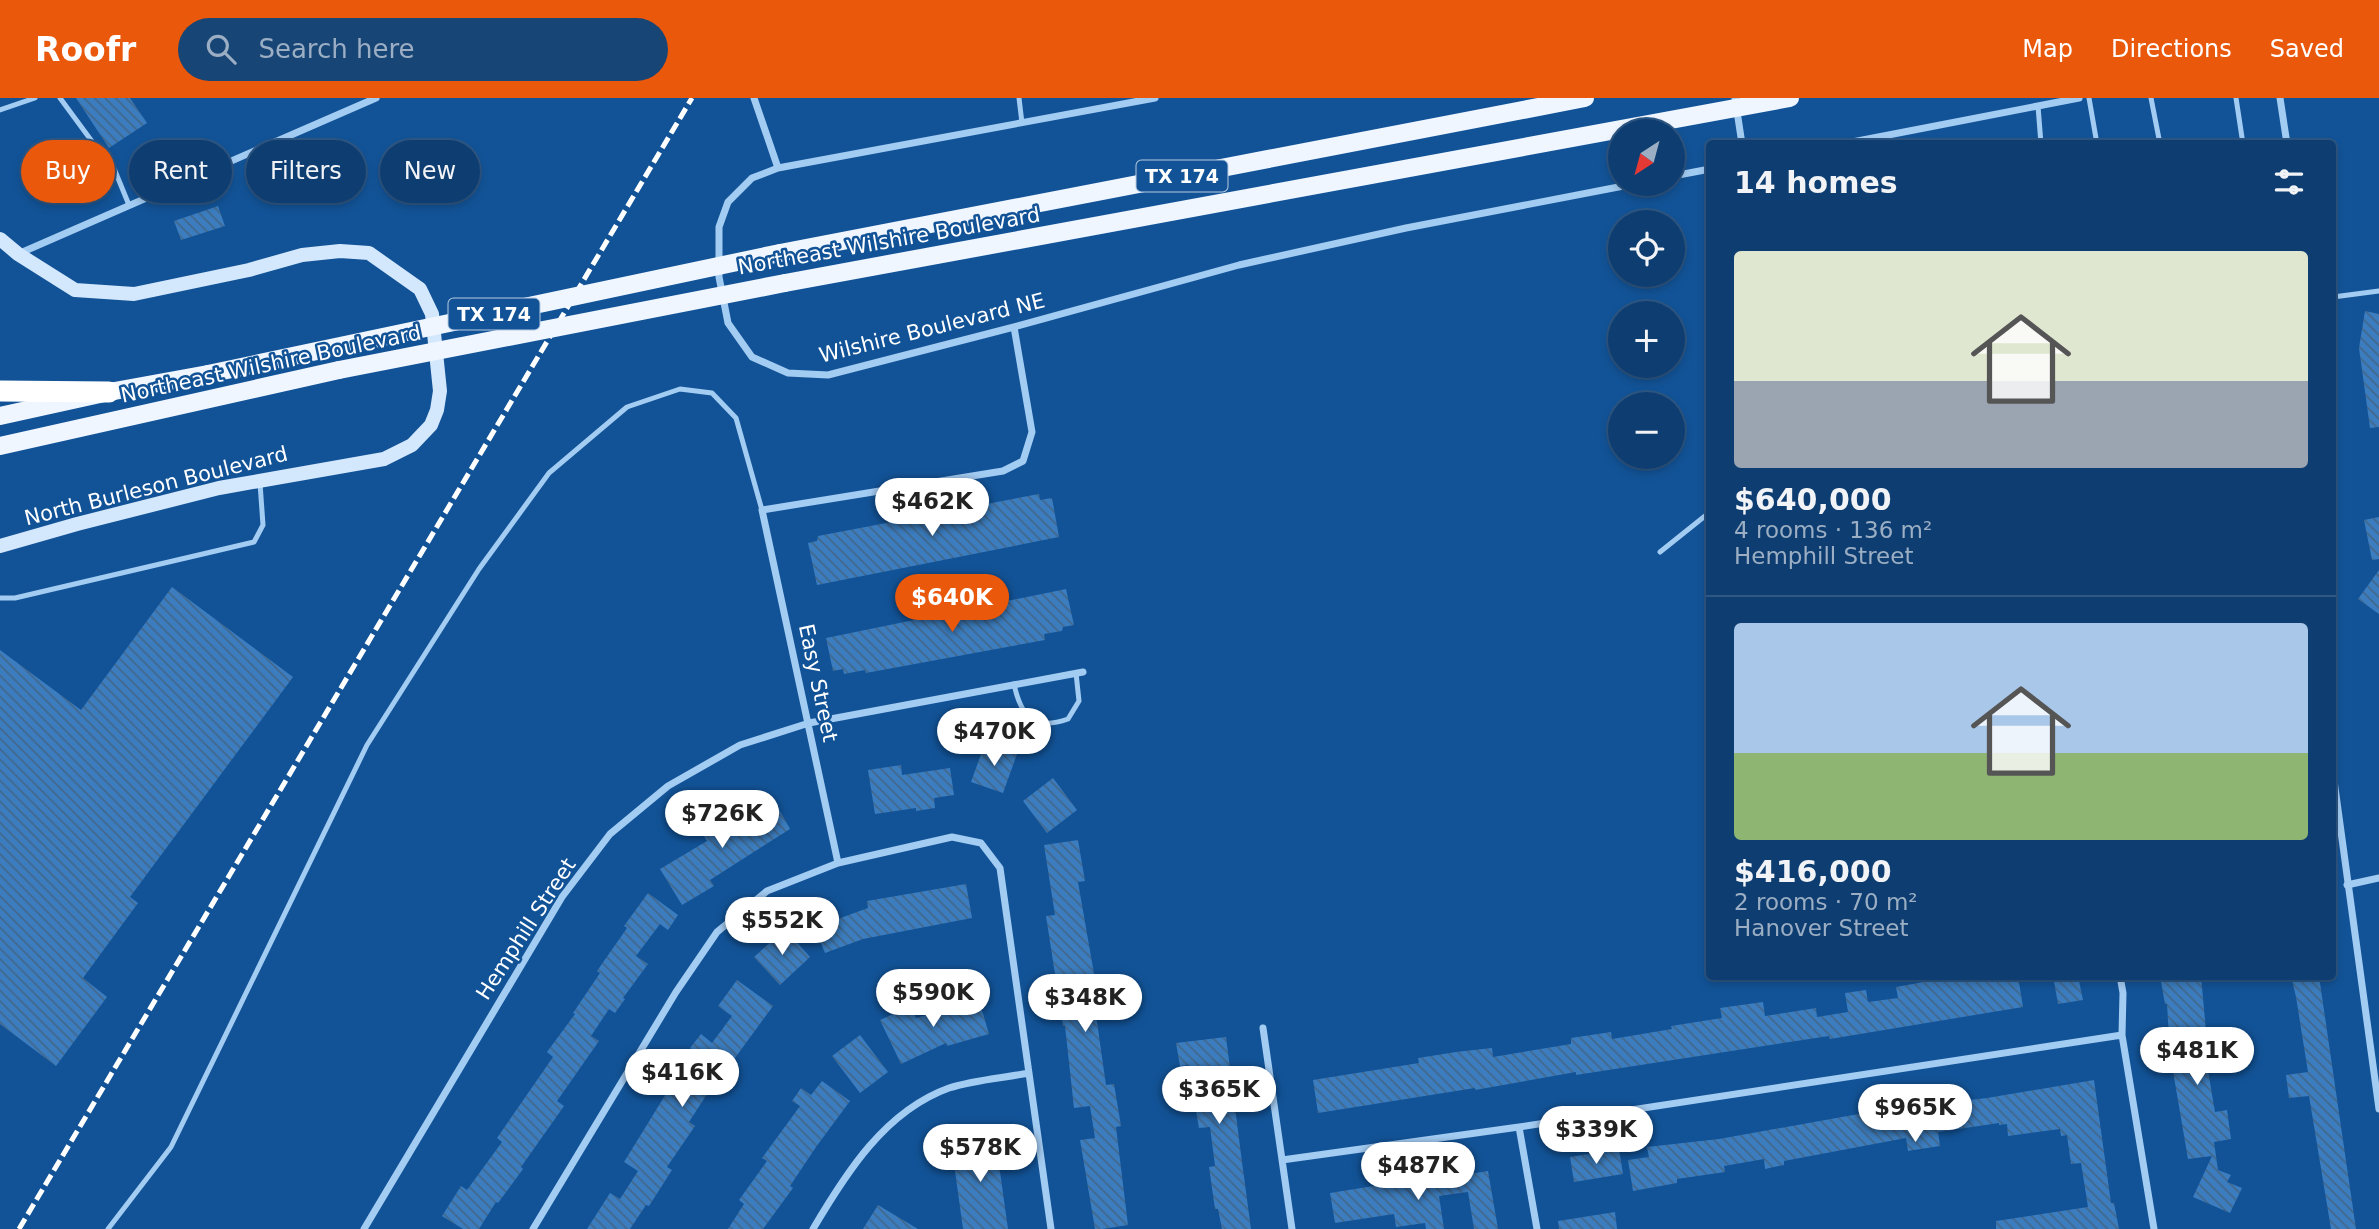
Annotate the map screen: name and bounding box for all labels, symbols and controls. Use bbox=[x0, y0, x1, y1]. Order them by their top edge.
search box bbox=[178, 18, 668, 81]
text: Roofr bbox=[35, 30, 136, 69]
icon: search bbox=[202, 30, 240, 68]
text: Search here bbox=[258, 34, 415, 64]
text: Map bbox=[2022, 35, 2073, 63]
text: Directions bbox=[2111, 35, 2232, 63]
text: Saved bbox=[2270, 35, 2344, 63]
north arrow bbox=[1608, 119, 1685, 196]
map controls bbox=[1608, 119, 1685, 469]
chip: Buy bbox=[21, 140, 115, 203]
chip: Rent bbox=[129, 140, 232, 203]
chip: Filters bbox=[246, 140, 366, 203]
chip: New bbox=[380, 140, 480, 203]
road number: TX 174 bbox=[1136, 160, 1228, 192]
icon: filters bbox=[2270, 163, 2308, 201]
text: 14 homes bbox=[1734, 165, 1898, 200]
street label: Northeast Wilshire Boulevard bbox=[736, 203, 1042, 279]
button: locate bbox=[1608, 210, 1685, 287]
street label: Wilshire Boulevard NE bbox=[817, 288, 1047, 368]
icon: home bbox=[1958, 296, 2084, 422]
road number: TX 174 bbox=[448, 298, 540, 330]
button: + bbox=[1608, 301, 1685, 378]
street label: Northeast Wilshire Boulevard bbox=[119, 320, 423, 408]
button: − bbox=[1608, 392, 1685, 469]
street label: North Burleson Boulevard bbox=[22, 442, 290, 530]
pin: $462K bbox=[883, 478, 981, 538]
text: $640,000 bbox=[1734, 482, 1892, 517]
text: $462K bbox=[891, 488, 973, 514]
text: 4 rooms · 136 m² bbox=[1734, 517, 1932, 543]
text: Hemphill Street bbox=[1734, 543, 1913, 569]
pin: $640K bbox=[903, 574, 1001, 634]
text: $640K bbox=[911, 584, 993, 610]
street label: Easy Street bbox=[794, 622, 842, 744]
icon: home bbox=[1958, 668, 2084, 794]
pin: $470K bbox=[945, 708, 1043, 768]
text: $470K bbox=[953, 718, 1035, 744]
pin: $726K bbox=[673, 790, 771, 850]
text: $726K bbox=[681, 800, 763, 826]
street label: Hemphill Street bbox=[471, 854, 581, 1004]
text: $416,000 bbox=[1734, 854, 1892, 889]
text: 2 rooms · 70 m² bbox=[1734, 889, 1918, 915]
pin: $552K bbox=[733, 898, 831, 957]
text: $552K bbox=[741, 907, 823, 933]
text: Hanover Street bbox=[1734, 915, 1908, 941]
pin: $590K bbox=[884, 970, 982, 1029]
pin: $348K bbox=[1036, 974, 1134, 1034]
text: $590K bbox=[892, 979, 974, 1005]
text: $348K bbox=[1044, 984, 1126, 1010]
pin: $481K bbox=[2148, 1028, 2246, 1087]
text: $481K bbox=[2156, 1037, 2238, 1063]
pin: $416K bbox=[633, 1049, 731, 1109]
text: $416K bbox=[641, 1059, 723, 1085]
pin: $365K bbox=[1170, 1066, 1268, 1126]
text: $365K bbox=[1178, 1076, 1260, 1102]
pin: $965K bbox=[1866, 1084, 1964, 1144]
text: $965K bbox=[1874, 1094, 1956, 1120]
pin: $339K bbox=[1547, 1107, 1645, 1166]
text: $339K bbox=[1555, 1116, 1637, 1142]
pin: $578K bbox=[931, 1124, 1029, 1184]
text: $578K bbox=[939, 1134, 1021, 1160]
pin: $487K bbox=[1369, 1142, 1467, 1202]
text: $487K bbox=[1377, 1152, 1459, 1178]

